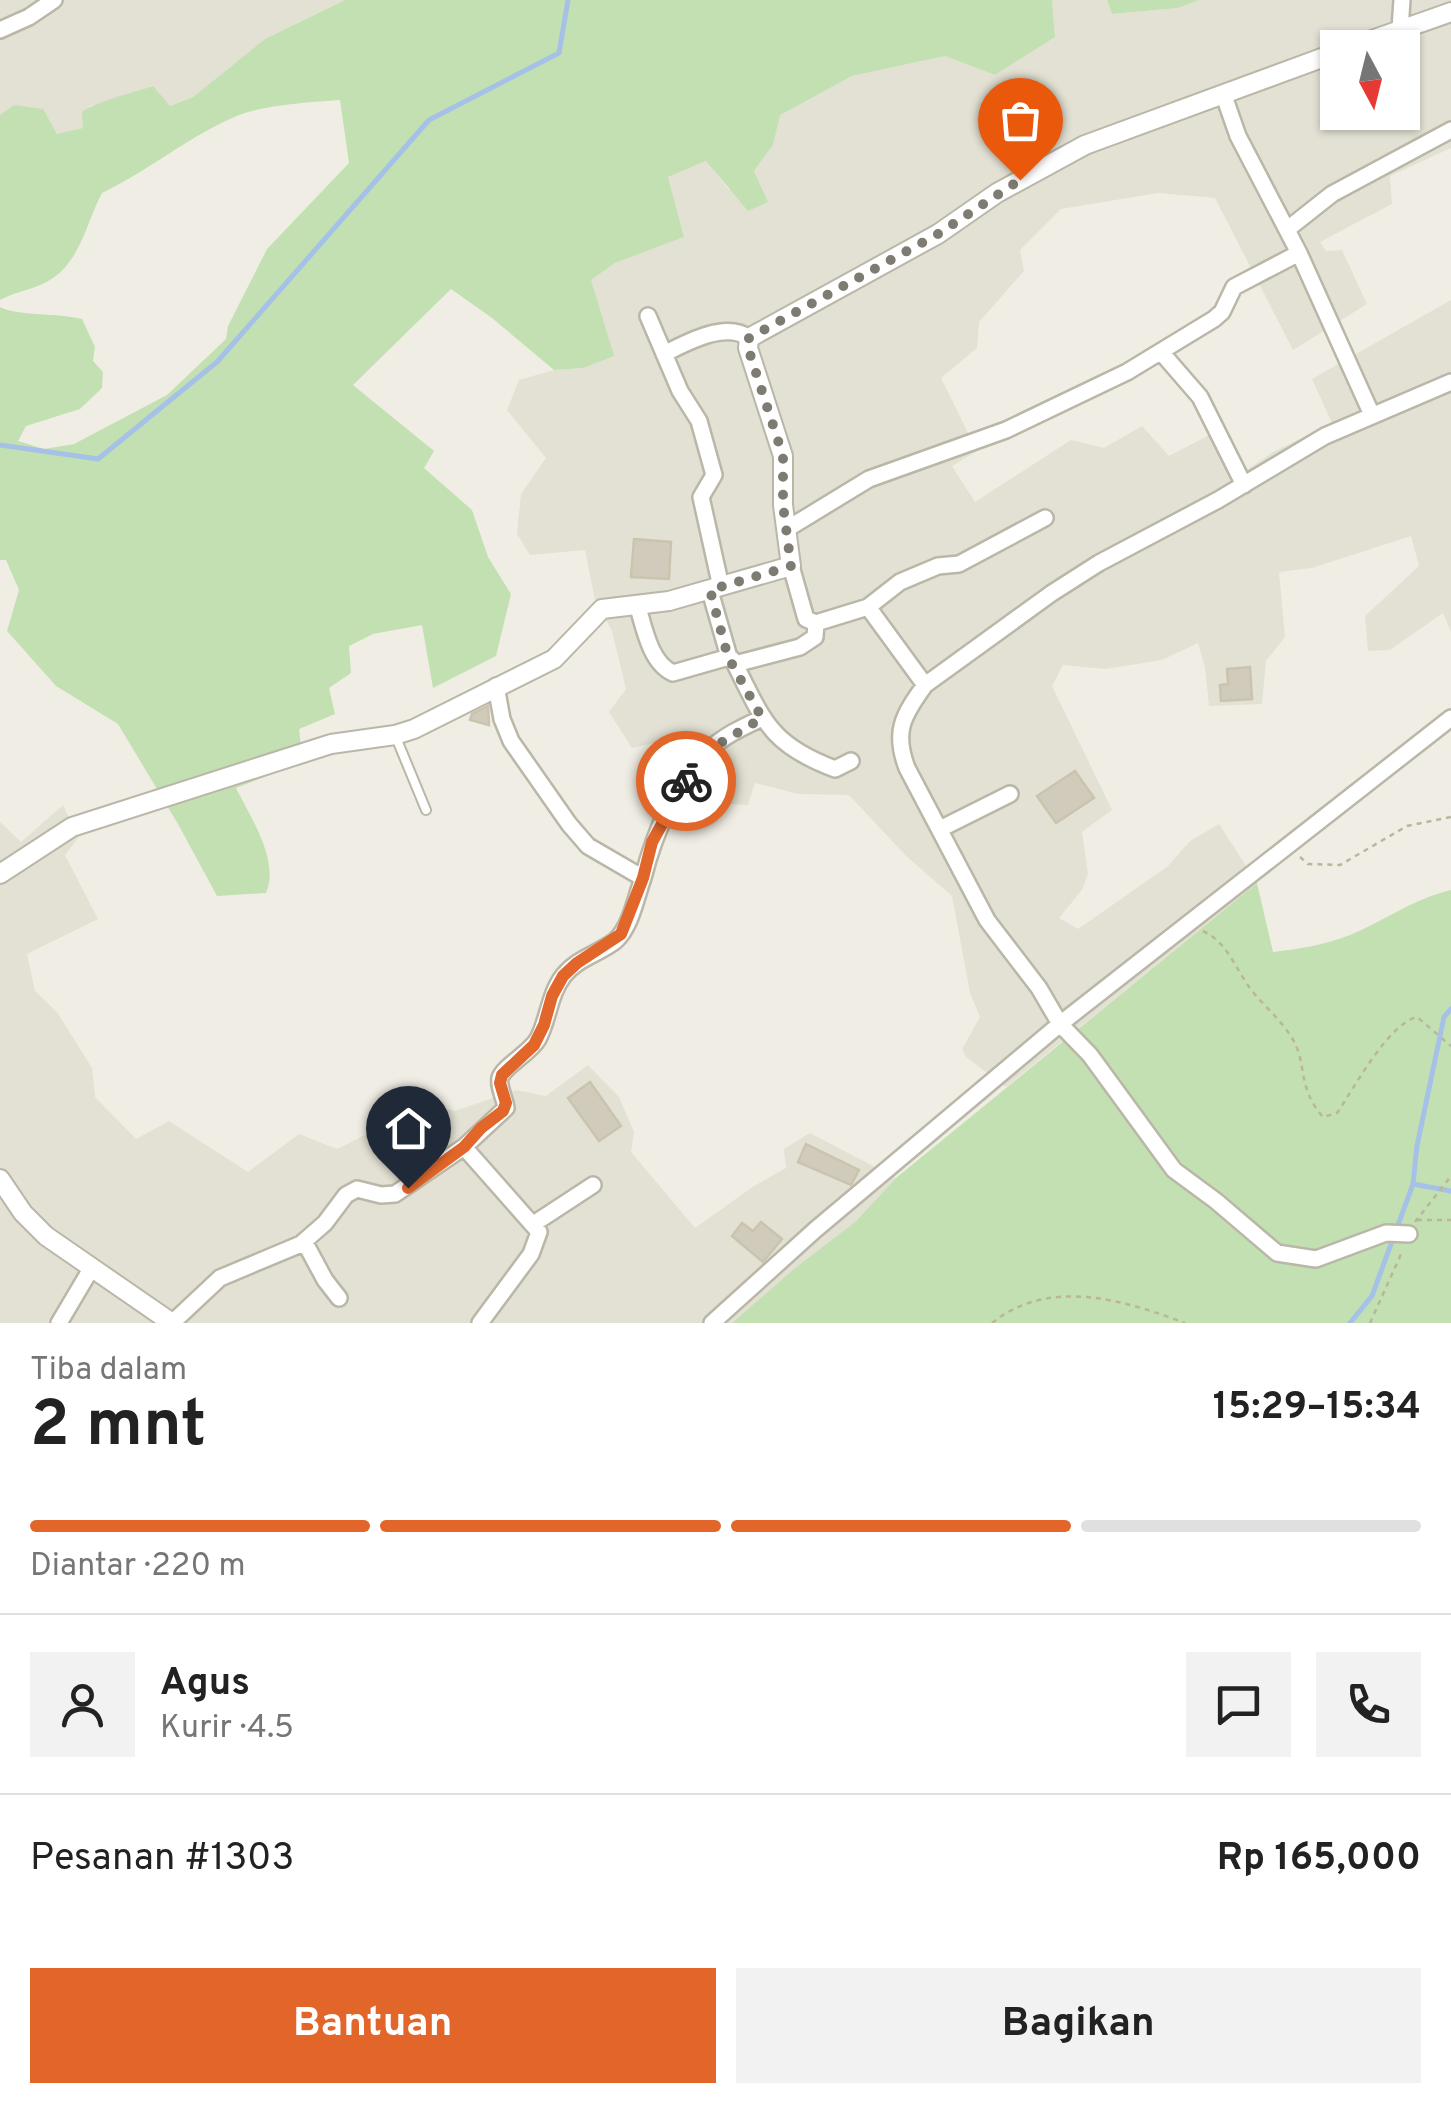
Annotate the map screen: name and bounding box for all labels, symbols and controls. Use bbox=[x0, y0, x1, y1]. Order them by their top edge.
north arrow bbox=[1320, 30, 1420, 130]
map controls bbox=[1320, 30, 1420, 130]
pin bbox=[978, 78, 1063, 181]
icon: bag bbox=[993, 93, 1048, 148]
courier bbox=[636, 731, 736, 831]
icon: bike bbox=[659, 754, 714, 809]
pin bbox=[366, 1086, 451, 1189]
icon: home bbox=[381, 1101, 436, 1156]
text: Tiba dalam bbox=[30, 1351, 187, 1391]
text: 15:29–15:34 bbox=[1213, 1384, 1421, 1433]
text: 2 mnt bbox=[30, 1387, 206, 1469]
text: Diantar · 220 m bbox=[30, 1547, 246, 1587]
button: person bbox=[30, 1652, 135, 1757]
button: chat bbox=[1186, 1652, 1291, 1757]
button: phone bbox=[1316, 1652, 1421, 1757]
text: Agus bbox=[160, 1660, 250, 1709]
text: Kurir · 4.5 bbox=[160, 1709, 294, 1749]
text: Pesanan #1303 bbox=[30, 1835, 294, 1884]
text: Rp 165,000 bbox=[1217, 1835, 1421, 1884]
button: Bantuan bbox=[30, 1968, 716, 2083]
button: Bagikan bbox=[736, 1968, 1421, 2083]

